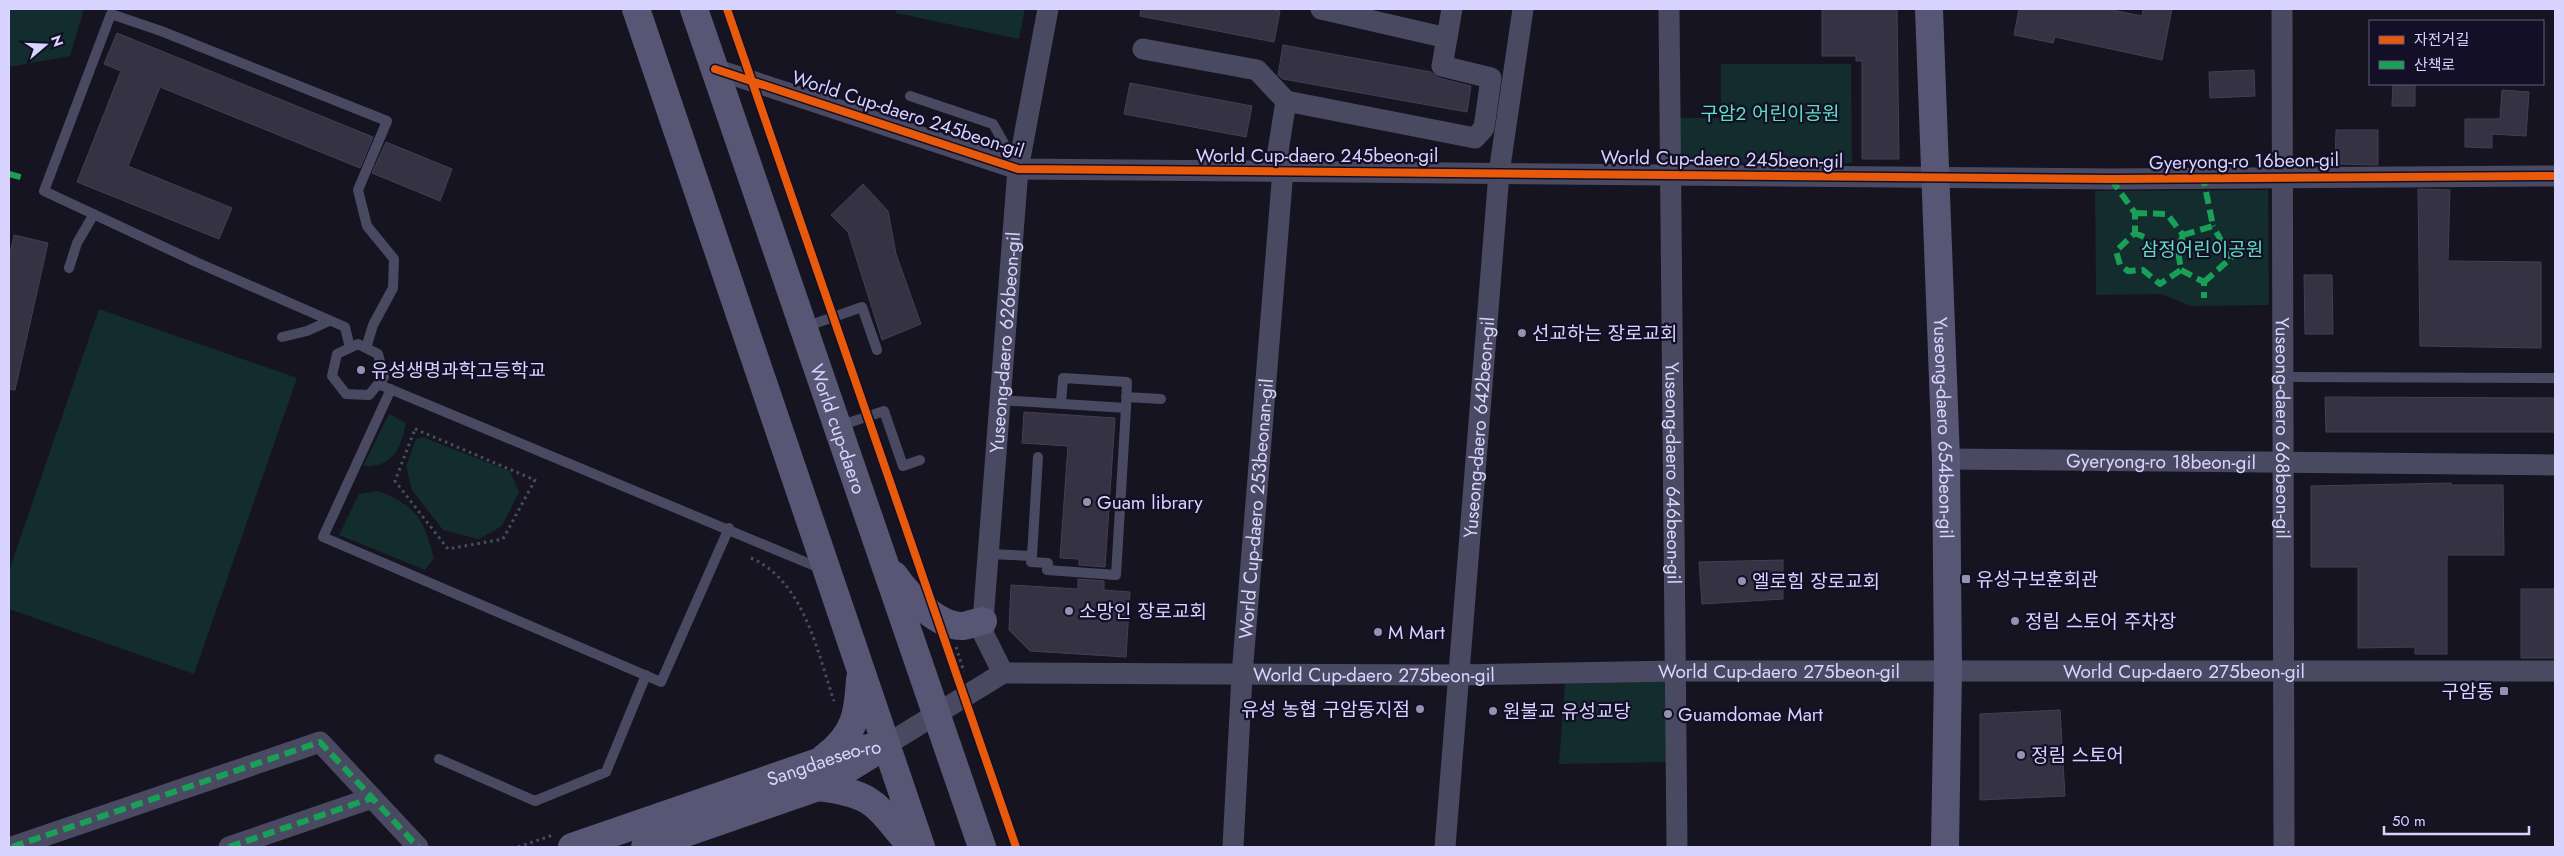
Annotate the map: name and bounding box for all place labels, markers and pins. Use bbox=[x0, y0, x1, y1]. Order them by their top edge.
place label: 선교하는 장로교회 bbox=[1532, 320, 1678, 347]
marker: 선교하는 장로교회 bbox=[1516, 327, 1528, 339]
place label: 유성생명과학고등학교 bbox=[371, 357, 546, 384]
marker: 유성생명과학고등학교 bbox=[355, 364, 367, 376]
place label: Guam library bbox=[1097, 489, 1203, 516]
marker: Guam library bbox=[1081, 496, 1093, 508]
place label: 유성구보훈회관 bbox=[1976, 566, 2098, 593]
place label: 엘로힘 장로교회 bbox=[1752, 568, 1880, 595]
marker: 유성구보훈회관 bbox=[1960, 573, 1972, 585]
marker: 엘로힘 장로교회 bbox=[1736, 575, 1748, 587]
place label: 소망인 장로교회 bbox=[1079, 598, 1207, 625]
marker: 소망인 장로교회 bbox=[1063, 605, 1075, 617]
place label: 정림 스토어 주차장 bbox=[2025, 608, 2176, 635]
marker: 정림 스토어 주차장 bbox=[2009, 615, 2021, 627]
place label: M Mart bbox=[1388, 619, 1445, 646]
marker: M Mart bbox=[1372, 626, 1384, 638]
place label: 구암동 bbox=[2442, 678, 2494, 705]
marker: 구암동 bbox=[2498, 685, 2510, 697]
place label: 유성 농협 구암동지점 bbox=[1241, 696, 1410, 723]
place label: 원불교 유성교당 bbox=[1503, 698, 1631, 725]
place label: Guamdomae Mart bbox=[1678, 701, 1823, 728]
marker: 유성 농협 구암동지점 bbox=[1414, 703, 1426, 715]
marker: 원불교 유성교당 bbox=[1487, 705, 1499, 717]
marker: Guamdomae Mart bbox=[1662, 708, 1674, 720]
place label: 정림 스토어 bbox=[2031, 742, 2124, 769]
marker: 정림 스토어 bbox=[2015, 749, 2027, 761]

